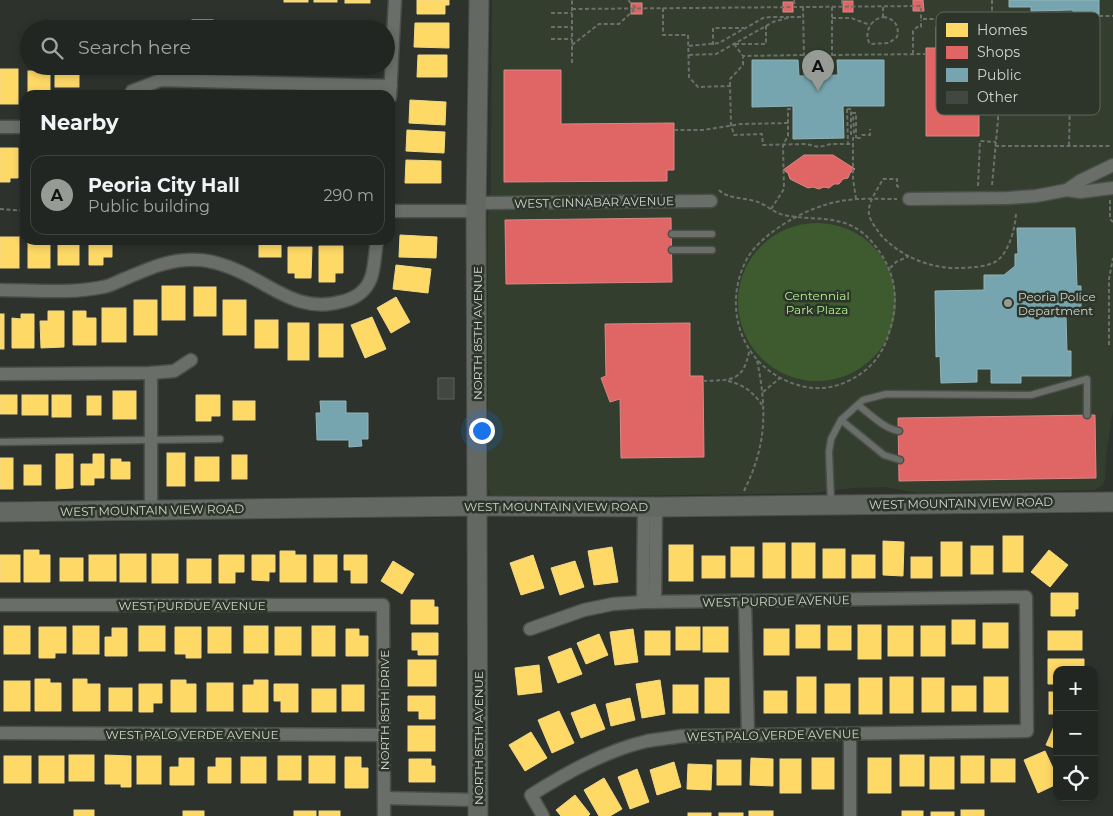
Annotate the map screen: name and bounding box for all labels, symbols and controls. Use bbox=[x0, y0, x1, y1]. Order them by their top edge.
legend bbox=[936, 12, 1100, 115]
search box bbox=[20, 20, 395, 75]
text: Homes bbox=[977, 21, 1027, 39]
icon: search bbox=[38, 34, 66, 62]
text: Search here bbox=[78, 36, 191, 59]
text: Shops bbox=[977, 43, 1020, 61]
pin: A bbox=[802, 50, 834, 91]
text: Public bbox=[977, 66, 1021, 84]
text: Other bbox=[977, 88, 1018, 106]
text: Nearby bbox=[40, 110, 119, 135]
text: Peoria City Hall bbox=[88, 174, 240, 197]
text: A bbox=[51, 186, 63, 205]
text: 290 m bbox=[323, 186, 374, 205]
street label: WEST CINNABAR AVENUE bbox=[514, 193, 674, 211]
text: Public building bbox=[88, 197, 210, 216]
street label: NORTH 85TH AVENUE bbox=[470, 266, 485, 400]
park label: Centennial Park Plaza bbox=[784, 288, 850, 317]
place label: Peoria Police Department bbox=[1018, 289, 1096, 318]
marker: Peoria Police Department bbox=[1002, 297, 1014, 309]
your location bbox=[469, 418, 495, 444]
street label: WEST MOUNTAIN VIEW ROAD bbox=[869, 494, 1053, 512]
street label: WEST MOUNTAIN VIEW ROAD bbox=[464, 499, 648, 514]
street label: WEST MOUNTAIN VIEW ROAD bbox=[60, 501, 244, 519]
street label: WEST PURDUE AVENUE bbox=[702, 592, 850, 610]
street label: WEST PURDUE AVENUE bbox=[118, 598, 266, 613]
street label: NORTH 85TH DRIVE bbox=[377, 650, 392, 770]
map controls bbox=[1053, 666, 1098, 801]
button: + bbox=[1053, 666, 1098, 711]
street label: NORTH 85TH AVENUE bbox=[471, 671, 486, 805]
button: − bbox=[1053, 711, 1098, 756]
street label: WEST PALO VERDE AVENUE bbox=[686, 726, 860, 744]
street label: WEST PALO VERDE AVENUE bbox=[106, 727, 278, 742]
button: locate bbox=[1053, 756, 1098, 801]

